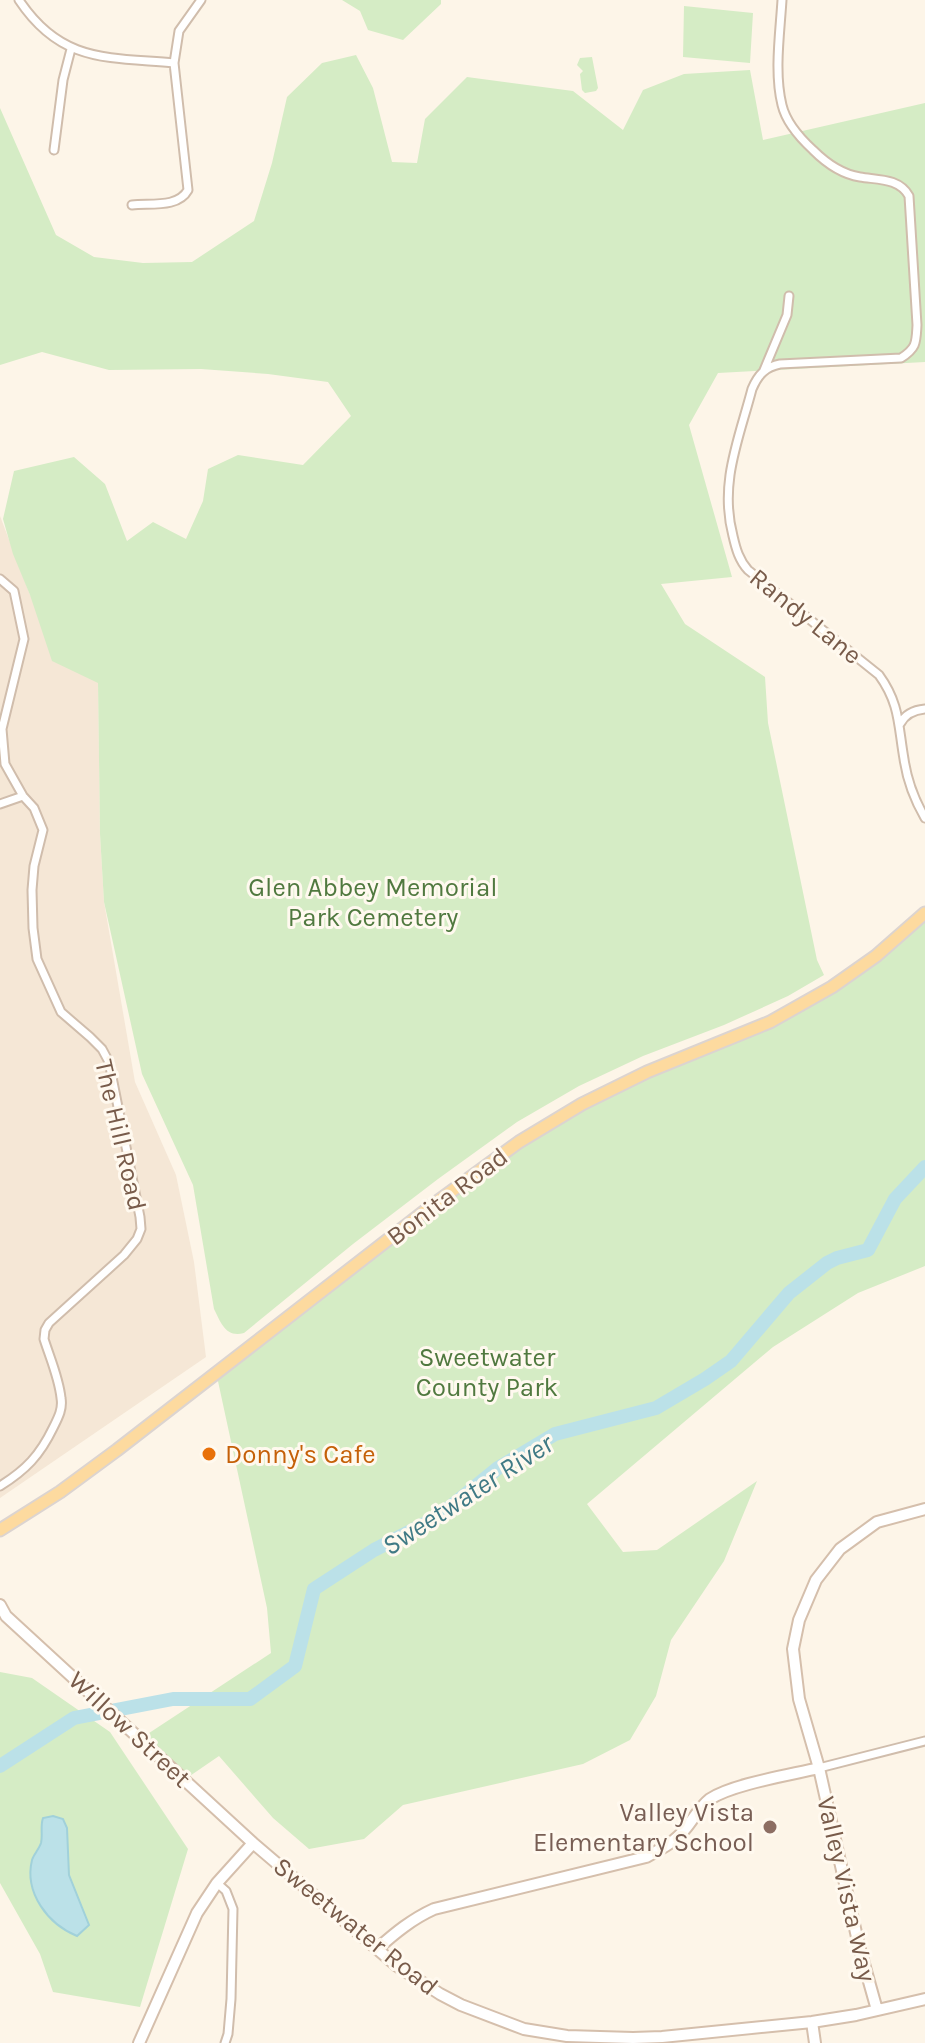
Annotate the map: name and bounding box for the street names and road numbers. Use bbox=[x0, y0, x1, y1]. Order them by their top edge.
street label: Randy Lane bbox=[743, 562, 868, 671]
street label: The Hill Road bbox=[88, 1057, 153, 1214]
street label: Bonita Road bbox=[380, 1141, 514, 1252]
street label: Willow Street bbox=[62, 1665, 197, 1794]
street label: Valley Vista Way bbox=[810, 1793, 883, 1985]
street label: Sweetwater Road bbox=[267, 1851, 444, 2002]

